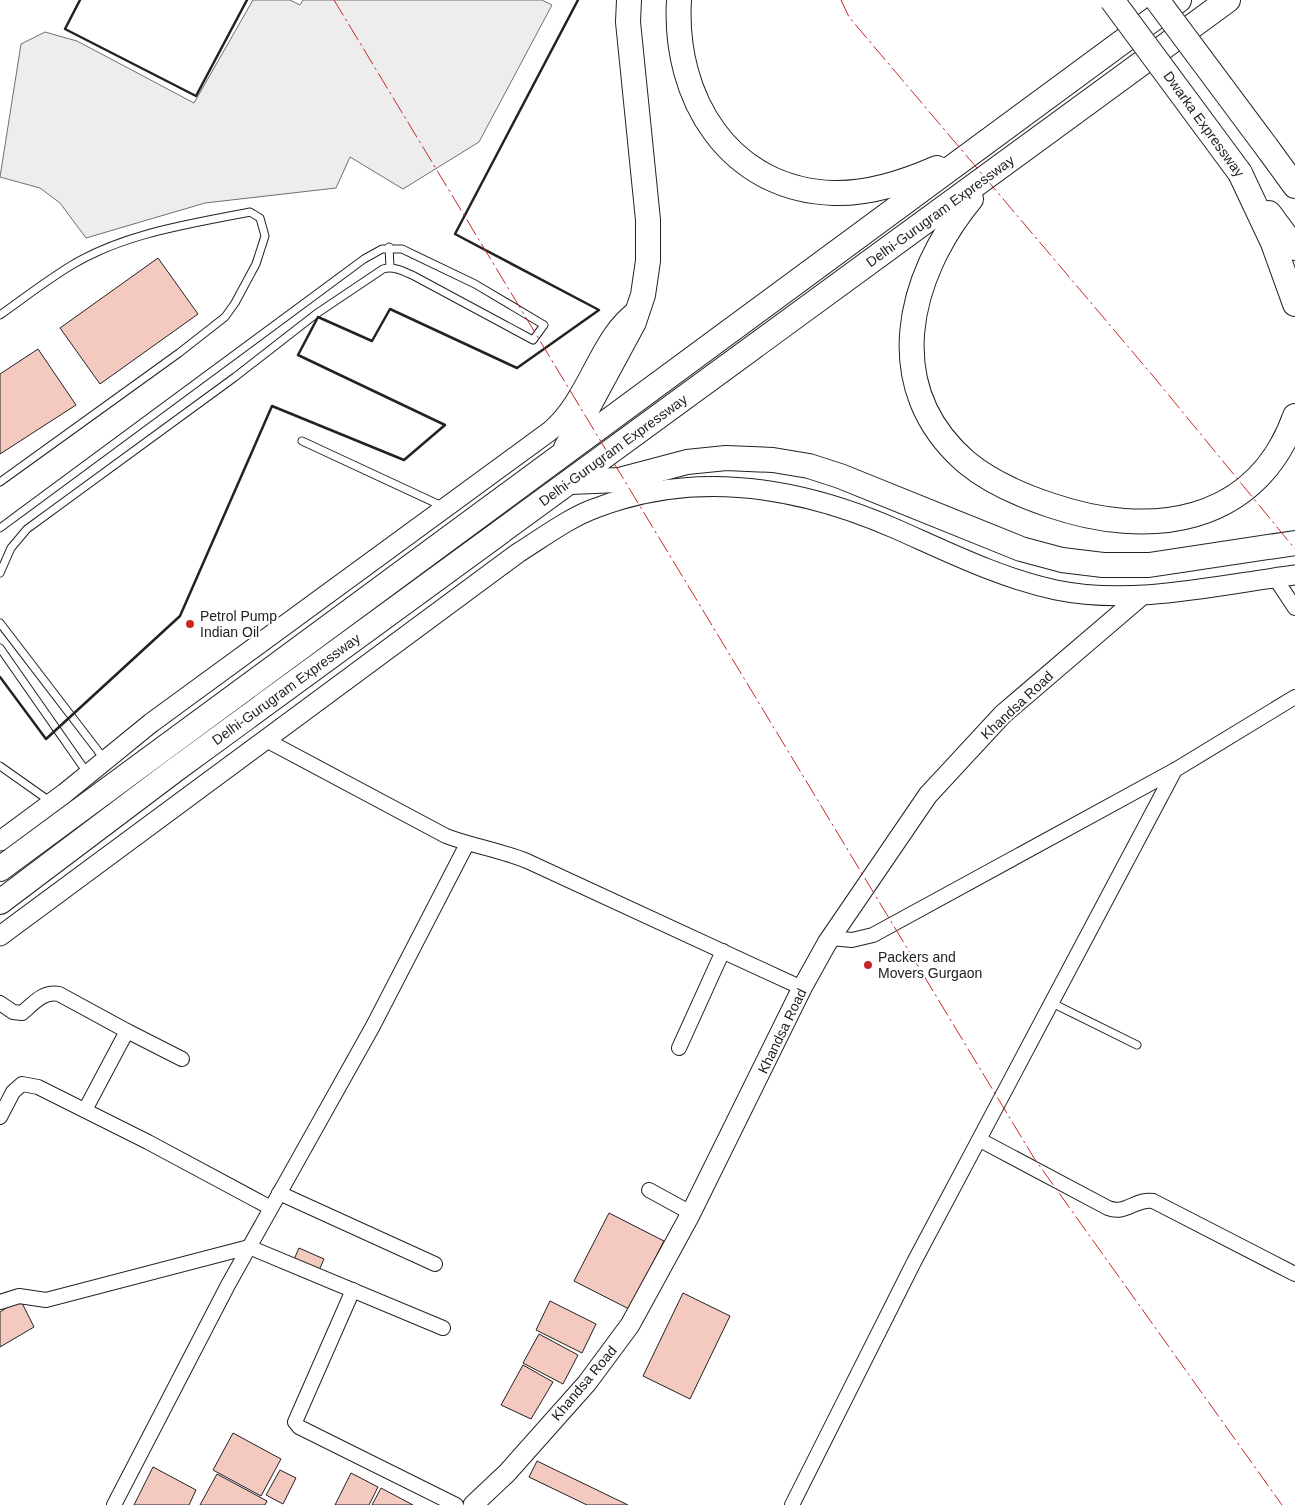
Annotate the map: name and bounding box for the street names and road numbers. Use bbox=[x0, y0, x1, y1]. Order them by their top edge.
street label: Dwarka Expressway bbox=[1160, 68, 1248, 180]
street label: Delhi-Gurugram Expressway bbox=[863, 152, 1017, 270]
street label: Delhi-Gurugram Expressway bbox=[536, 391, 690, 509]
street label: Delhi-Gurugram Expressway bbox=[209, 630, 363, 748]
street label: Khandsa Road bbox=[978, 668, 1056, 742]
street label: Khandsa Road bbox=[755, 986, 809, 1076]
street label: Khandsa Road bbox=[548, 1342, 620, 1424]

